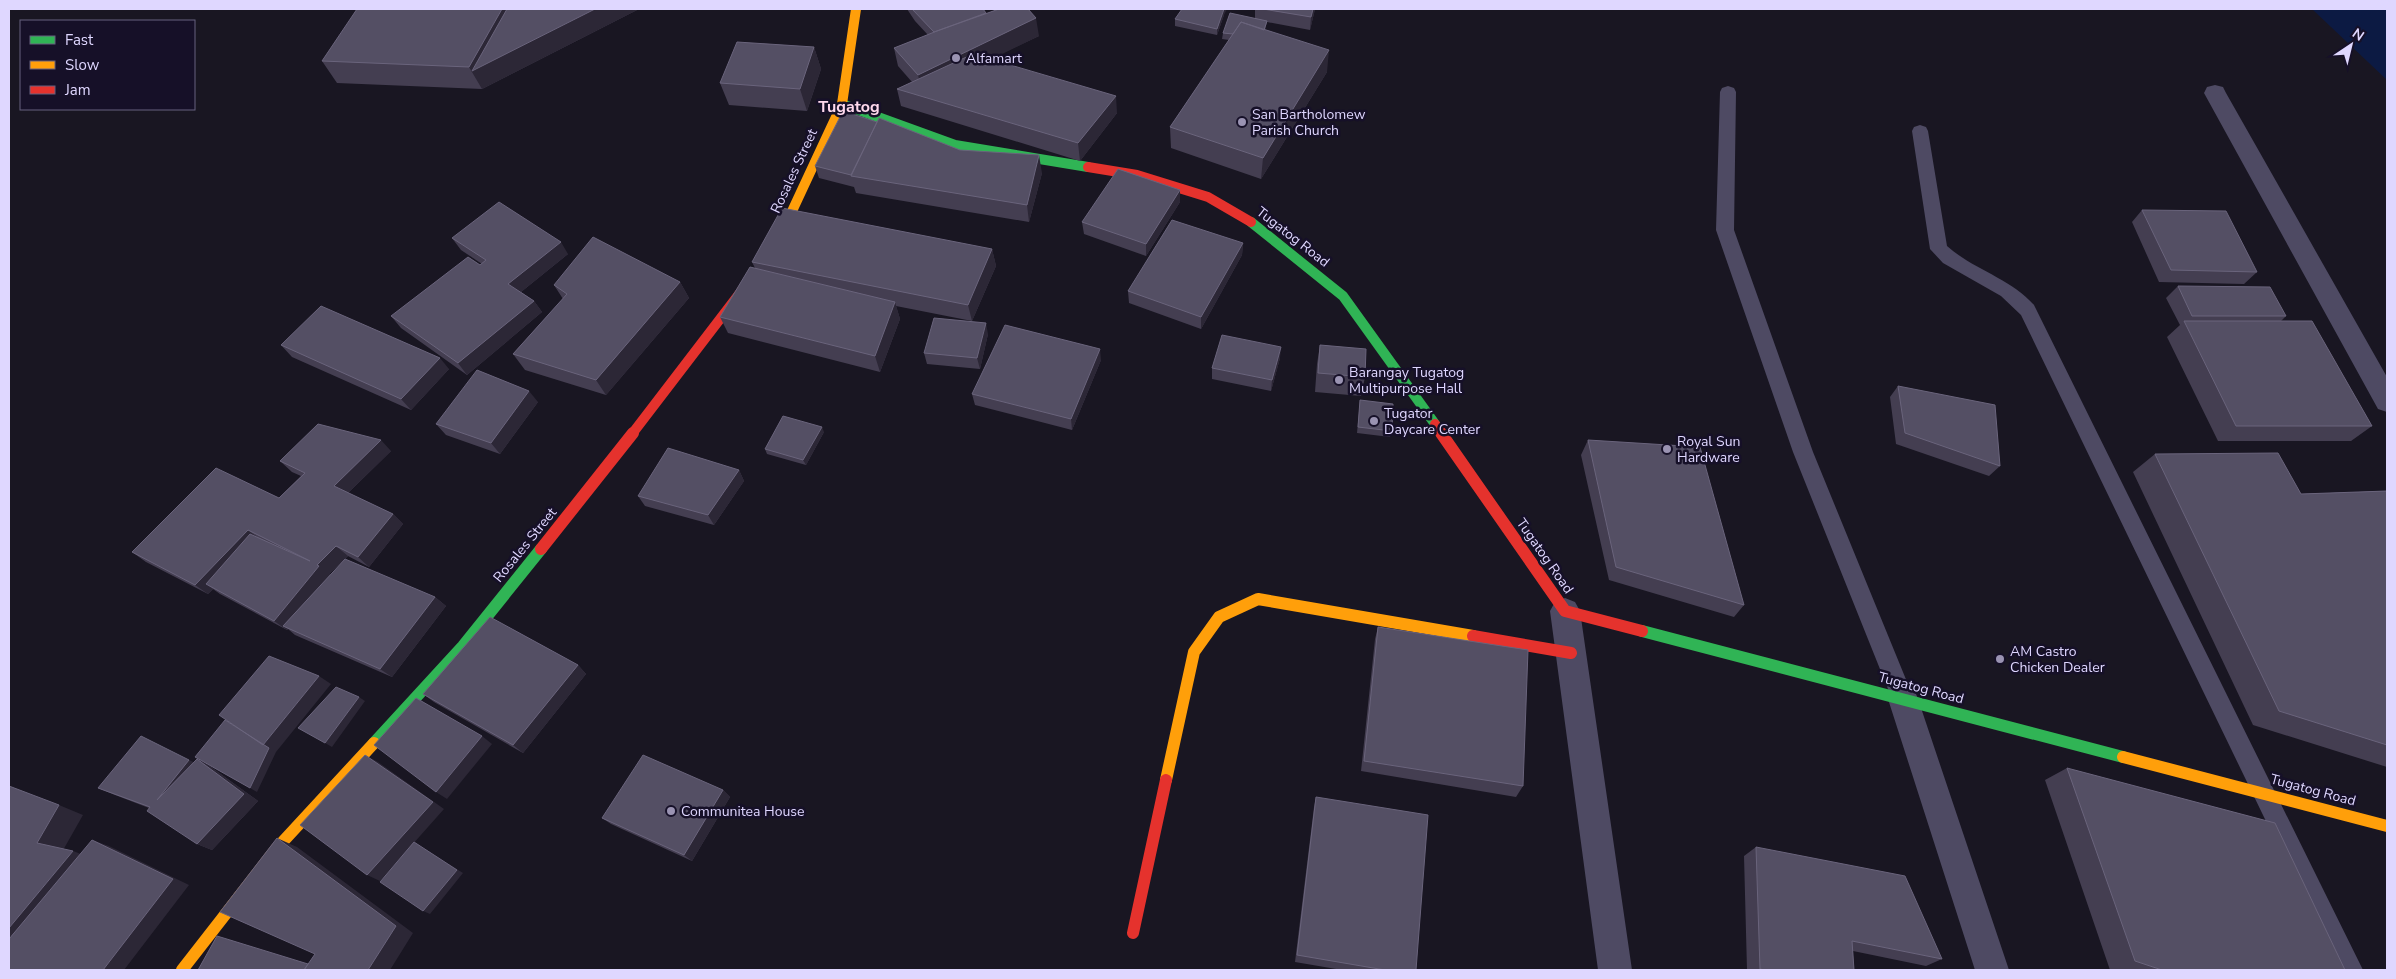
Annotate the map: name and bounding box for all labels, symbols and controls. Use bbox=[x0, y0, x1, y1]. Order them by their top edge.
legend bbox=[20, 20, 195, 110]
north arrow bbox=[2326, 20, 2376, 70]
text: N bbox=[2348, 24, 2368, 46]
text: Fast bbox=[65, 30, 94, 50]
place label: Alfamart bbox=[966, 49, 1022, 68]
marker: Alfamart bbox=[950, 52, 962, 64]
text: Slow bbox=[65, 55, 100, 75]
text: Jam bbox=[64, 80, 91, 100]
district label: Tugatog bbox=[818, 96, 880, 118]
place label: San Bartholomew Parish Church bbox=[1252, 105, 1366, 140]
marker: San Bartholomew Parish Church bbox=[1236, 116, 1248, 128]
street label: Rosales Street bbox=[766, 126, 822, 216]
street label: Tugatog Road bbox=[1253, 202, 1333, 272]
place label: Barangay Tugatog Multipurpose Hall bbox=[1349, 363, 1464, 398]
marker: Barangay Tugatog Multipurpose Hall bbox=[1333, 374, 1345, 386]
place label: Tugator Daycare Center bbox=[1384, 404, 1480, 439]
marker: Tugator Daycare Center bbox=[1368, 415, 1380, 427]
place label: Royal Sun Hardware bbox=[1677, 432, 1741, 467]
marker: Royal Sun Hardware bbox=[1661, 443, 1673, 455]
street label: Rosales Street bbox=[489, 504, 561, 586]
street label: Tugatog Road bbox=[1512, 515, 1578, 597]
place label: AM Castro Chicken Dealer bbox=[2010, 642, 2105, 677]
marker: AM Castro Chicken Dealer bbox=[1994, 653, 2006, 665]
street label: Tugatog Road bbox=[1876, 667, 1966, 709]
street label: Tugatog Road bbox=[2268, 769, 2358, 811]
place label: Communitea House bbox=[681, 802, 805, 821]
marker: Communitea House bbox=[665, 805, 677, 817]

